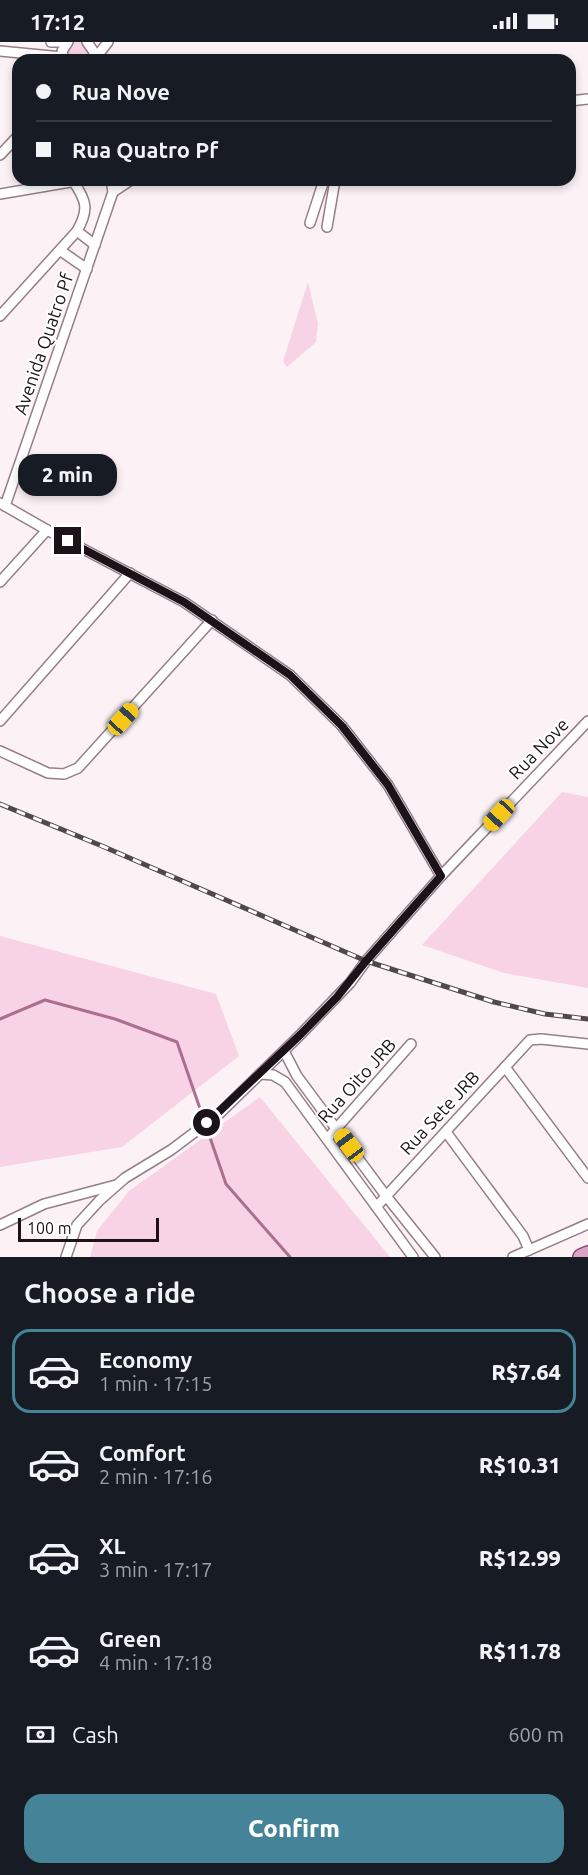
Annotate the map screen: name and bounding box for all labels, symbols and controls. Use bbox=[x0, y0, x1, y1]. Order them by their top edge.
text: 17:12 bbox=[30, 9, 85, 34]
text: Rua Nove bbox=[72, 79, 170, 104]
text: Rua Quatro Pf bbox=[72, 137, 218, 162]
street label: Avenida Quatro Pf bbox=[9, 270, 78, 417]
callout: 2 min bbox=[19, 454, 118, 496]
text: 2 min bbox=[42, 463, 93, 486]
route end bbox=[54, 527, 81, 554]
car bbox=[104, 700, 142, 738]
street label: Rua Nove bbox=[504, 714, 572, 783]
car bbox=[480, 796, 518, 834]
street label: Rua Oito JRB bbox=[313, 1034, 399, 1127]
street label: Rua Sete JRB bbox=[396, 1066, 483, 1158]
route start bbox=[193, 1109, 220, 1136]
car bbox=[331, 1125, 367, 1165]
scale bar bbox=[18, 1215, 159, 1242]
text: 100 m bbox=[27, 1219, 72, 1237]
text: Choose a ride bbox=[24, 1278, 196, 1308]
icon: car bbox=[27, 1344, 81, 1398]
text: Economy bbox=[99, 1347, 192, 1372]
text: R$7.64 bbox=[491, 1359, 561, 1384]
text: 1 min · 17:15 bbox=[99, 1372, 213, 1395]
icon: car bbox=[27, 1437, 81, 1491]
text: Comfort bbox=[99, 1440, 186, 1465]
text: R$10.31 bbox=[479, 1452, 561, 1477]
text: 2 min · 17:16 bbox=[99, 1465, 213, 1488]
icon: car bbox=[27, 1530, 81, 1584]
text: XL bbox=[99, 1533, 126, 1558]
text: R$12.99 bbox=[479, 1545, 561, 1570]
text: 3 min · 17:17 bbox=[99, 1558, 213, 1581]
icon: car bbox=[27, 1623, 81, 1677]
text: Green bbox=[99, 1626, 161, 1651]
text: R$11.78 bbox=[479, 1638, 561, 1663]
text: 4 min · 17:18 bbox=[99, 1651, 213, 1674]
icon: cash bbox=[24, 1718, 57, 1751]
text: Cash bbox=[72, 1722, 119, 1747]
text: 600 m bbox=[508, 1723, 564, 1746]
button: Confirm bbox=[24, 1794, 564, 1863]

